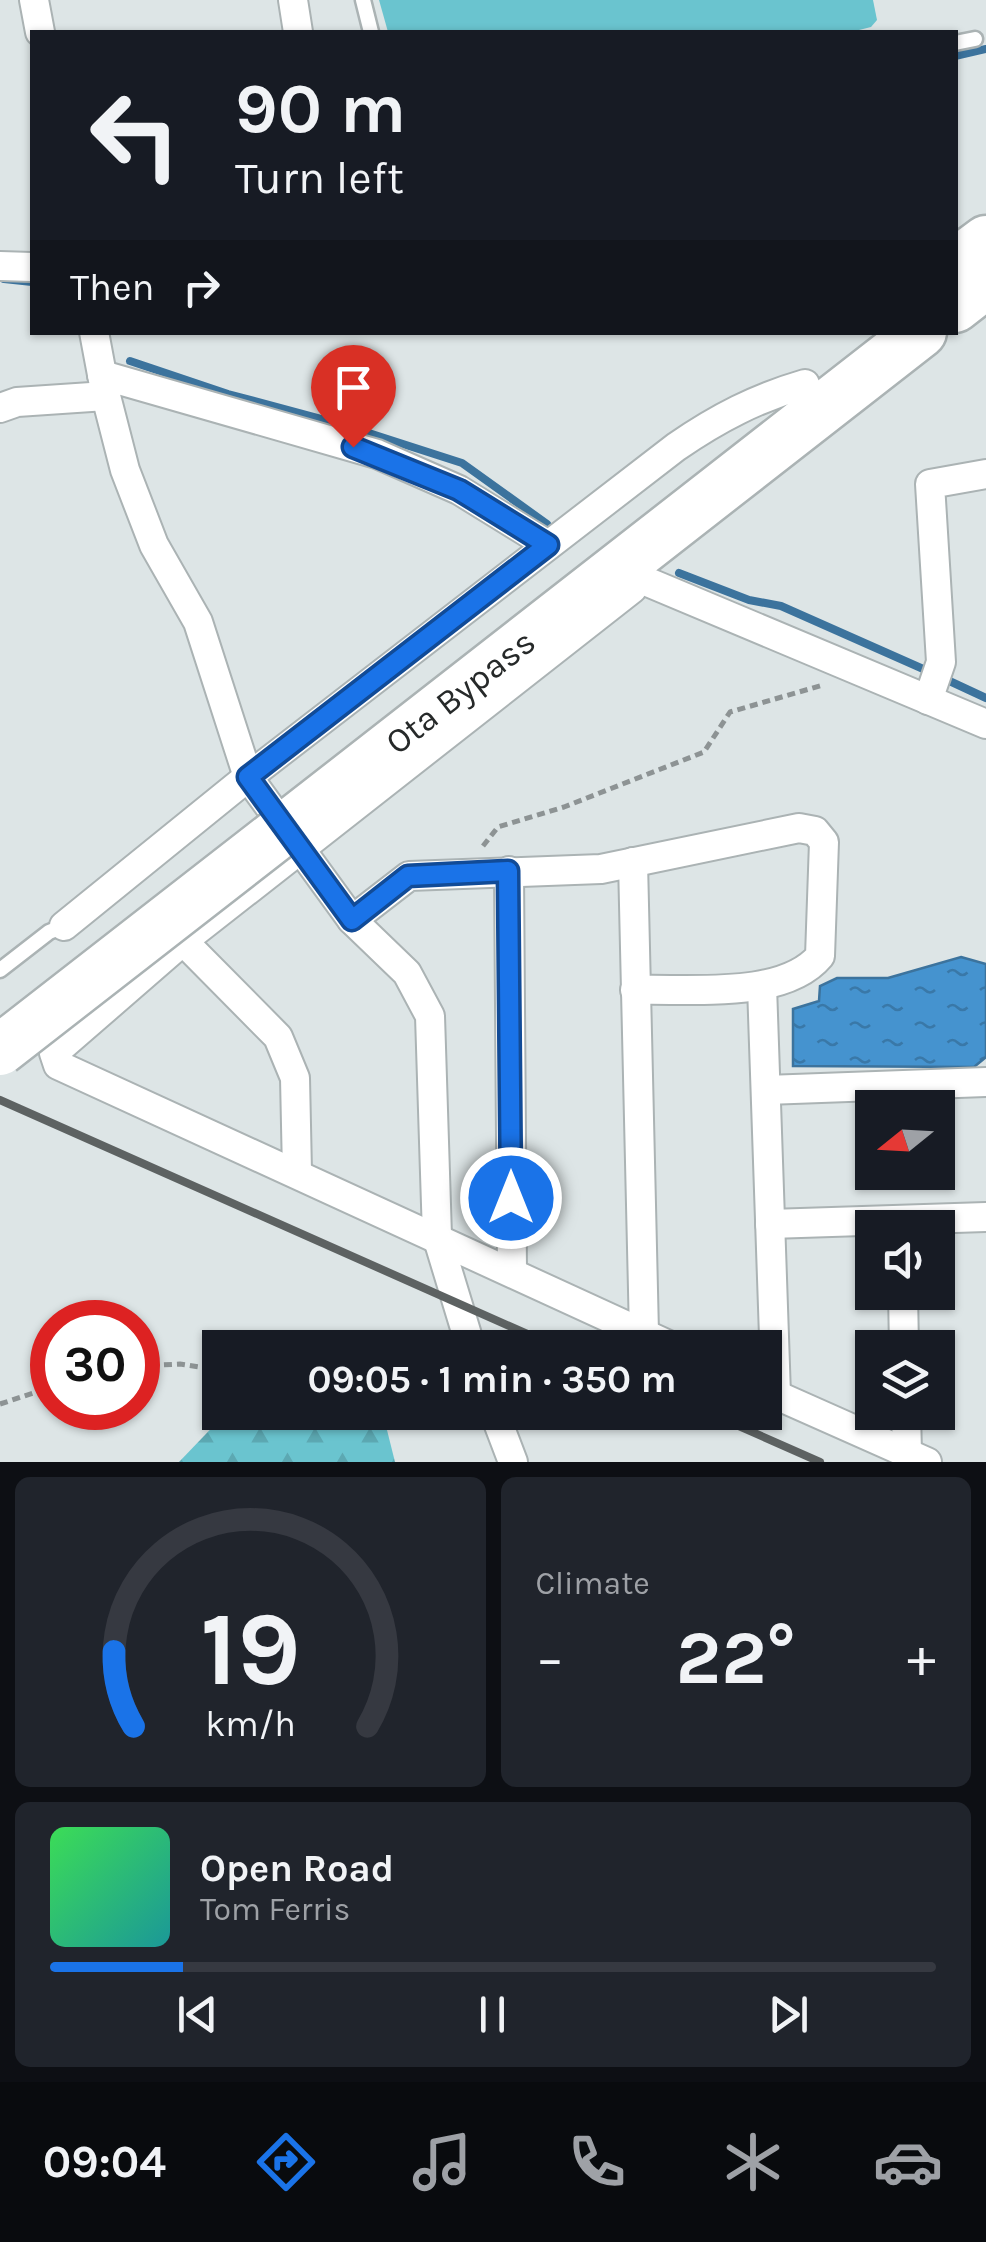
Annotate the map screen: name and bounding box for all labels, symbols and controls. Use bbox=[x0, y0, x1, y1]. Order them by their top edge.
text: 90 m bbox=[235, 68, 406, 150]
icon: left bbox=[70, 70, 200, 200]
text: Turn left bbox=[235, 152, 404, 204]
icon: right bbox=[174, 260, 229, 315]
text: Then bbox=[70, 265, 154, 310]
pin bbox=[311, 345, 396, 448]
icon: arrive bbox=[326, 360, 381, 415]
street label: Ota Bypass bbox=[378, 621, 543, 763]
north arrow bbox=[855, 1090, 955, 1190]
map controls bbox=[855, 1090, 955, 1430]
position arrow bbox=[459, 1146, 563, 1250]
button: sound bbox=[855, 1210, 955, 1310]
speed limit sign: 30 bbox=[30, 1300, 160, 1430]
button: layers bbox=[855, 1330, 955, 1430]
text: 09:05 · 1 min · 350 m bbox=[307, 1357, 677, 1402]
text: Climate bbox=[536, 1565, 650, 1602]
text: 19 bbox=[200, 1589, 301, 1710]
text: 22° bbox=[676, 1614, 796, 1702]
text: − bbox=[536, 1626, 564, 1690]
text: + bbox=[907, 1626, 936, 1690]
text: km/h bbox=[205, 1703, 296, 1745]
text: Open Road bbox=[200, 1846, 394, 1891]
text: Tom Ferris bbox=[200, 1891, 350, 1928]
icon: previous bbox=[170, 1987, 225, 2042]
icon: pause bbox=[465, 1987, 520, 2042]
icon: next bbox=[761, 1987, 816, 2042]
icon: directions bbox=[251, 2127, 321, 2197]
icon: music bbox=[407, 2127, 477, 2197]
icon: phone bbox=[562, 2127, 632, 2197]
icon: climate bbox=[718, 2127, 788, 2197]
icon: car bbox=[873, 2127, 943, 2197]
text: 09:04 bbox=[43, 2136, 166, 2188]

